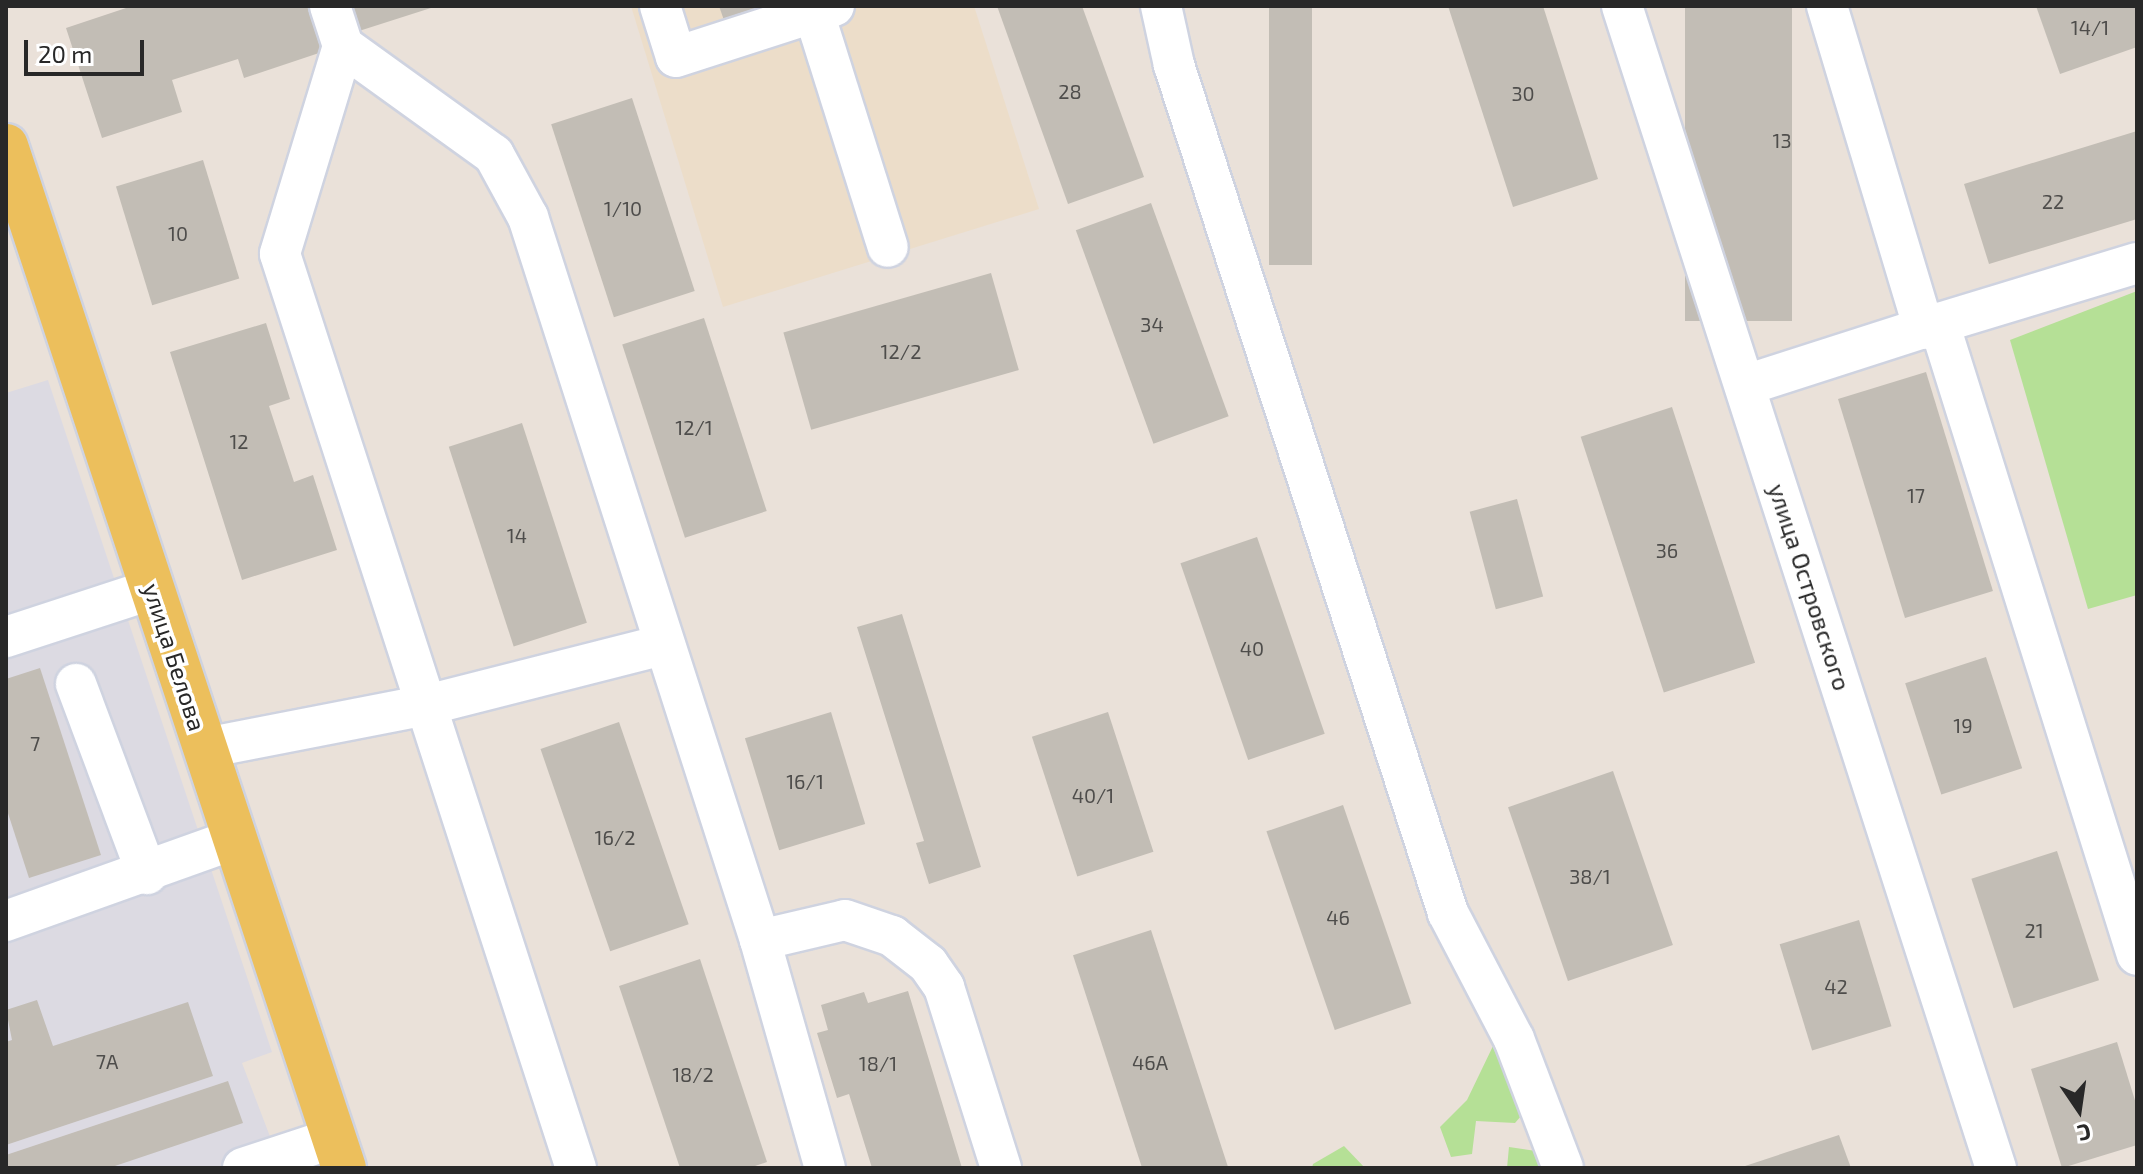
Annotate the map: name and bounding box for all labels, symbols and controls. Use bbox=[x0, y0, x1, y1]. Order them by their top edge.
house number: 14/1 bbox=[2071, 15, 2109, 39]
scale bar bbox=[28, 24, 148, 74]
text: 20 m bbox=[38, 39, 92, 68]
house number: 28 bbox=[1058, 79, 1082, 103]
house number: 30 bbox=[1511, 81, 1535, 105]
house number: 13 bbox=[1772, 128, 1792, 152]
house number: 22 bbox=[2042, 189, 2064, 213]
house number: 1/10 bbox=[604, 196, 642, 220]
house number: 10 bbox=[168, 221, 188, 245]
house number: 34 bbox=[1140, 312, 1164, 336]
house number: 12/2 bbox=[881, 339, 921, 363]
house number: 12/1 bbox=[675, 415, 713, 439]
house number: 12 bbox=[229, 429, 249, 453]
street label: улица Островского bbox=[1763, 480, 1857, 694]
house number: 17 bbox=[1907, 483, 1925, 507]
house number: 14 bbox=[507, 523, 527, 547]
house number: 36 bbox=[1656, 538, 1678, 562]
street label: улица Белова bbox=[138, 580, 212, 734]
house number: 40 bbox=[1240, 636, 1264, 660]
house number: 19 bbox=[1953, 713, 1973, 737]
house number: 7 bbox=[30, 731, 40, 755]
house number: 16/1 bbox=[786, 769, 824, 793]
house number: 40/1 bbox=[1072, 783, 1114, 807]
house number: 16/2 bbox=[595, 825, 635, 849]
house number: 38/1 bbox=[1569, 864, 1611, 888]
house number: 46 bbox=[1326, 905, 1350, 929]
house number: 21 bbox=[2024, 918, 2044, 942]
house number: 42 bbox=[1824, 974, 1848, 998]
house number: 7А bbox=[96, 1049, 118, 1073]
house number: 46А bbox=[1132, 1050, 1168, 1074]
house number: 18/1 bbox=[859, 1051, 897, 1075]
house number: 18/2 bbox=[672, 1062, 714, 1086]
north arrow bbox=[2039, 1070, 2119, 1150]
text: С bbox=[2075, 1119, 2094, 1148]

